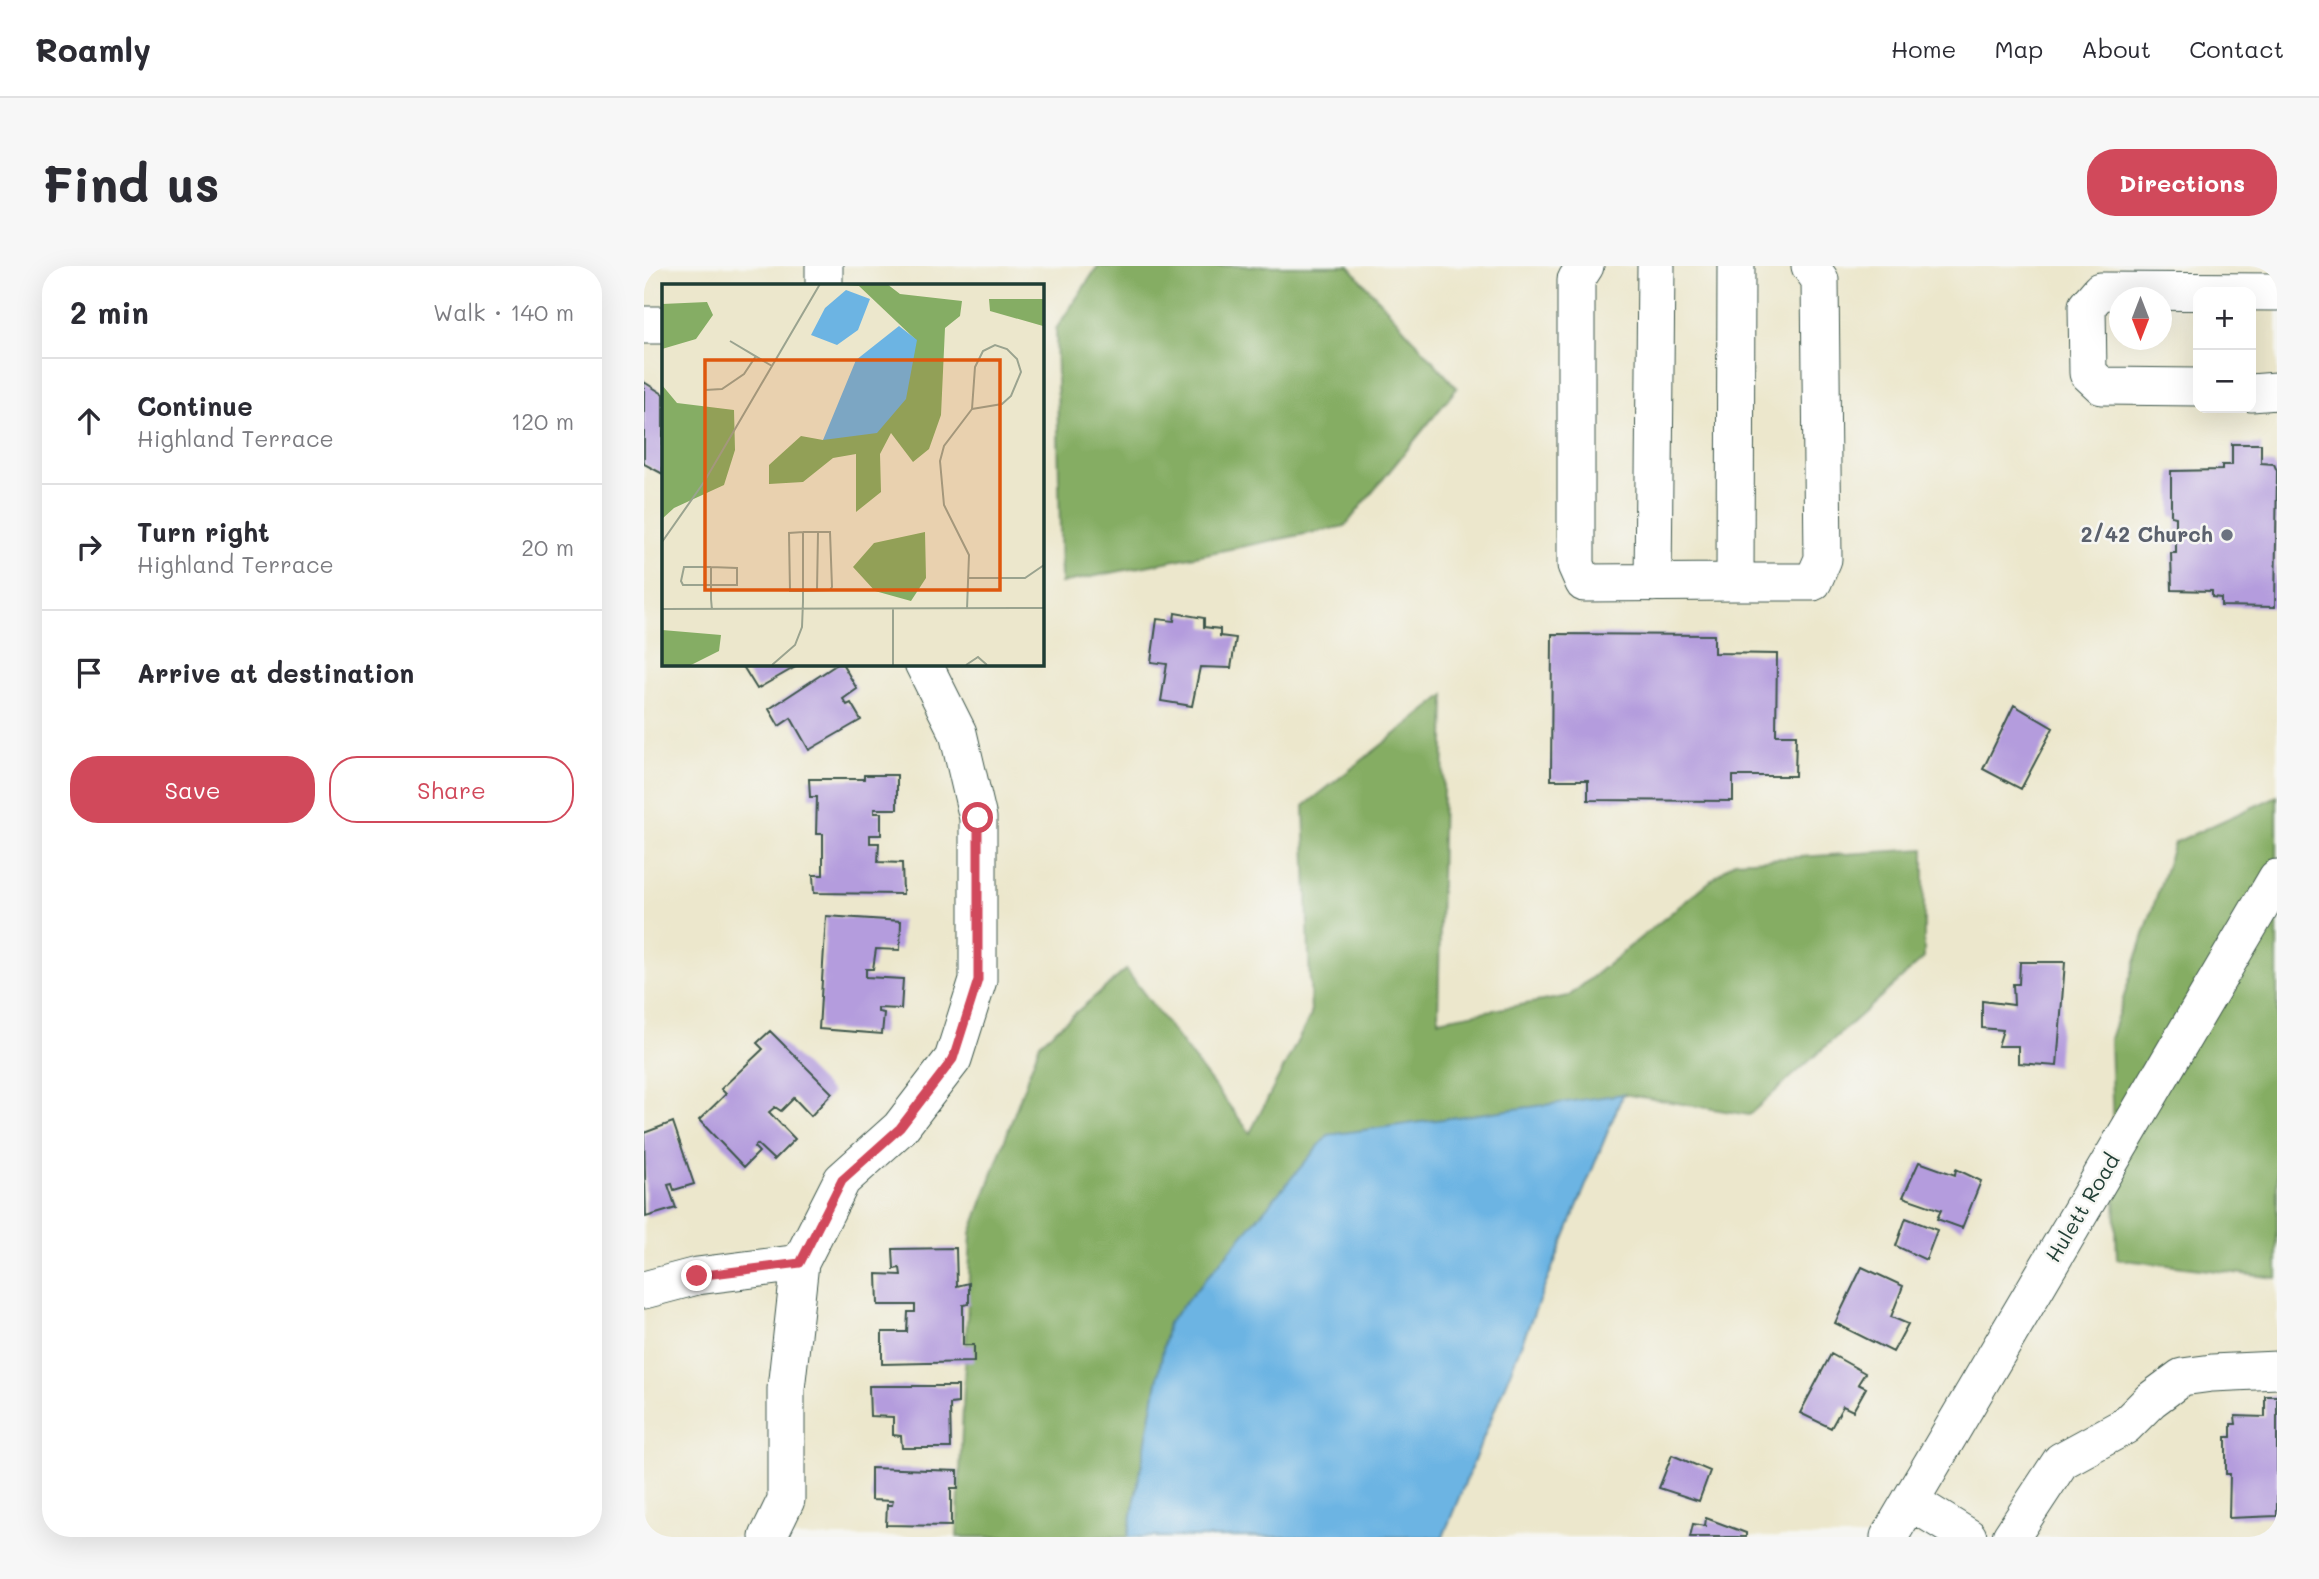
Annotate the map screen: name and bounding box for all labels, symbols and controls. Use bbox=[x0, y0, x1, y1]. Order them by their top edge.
text: Roamly bbox=[35, 27, 151, 70]
text: Home bbox=[1891, 33, 1956, 64]
text: Map bbox=[1994, 33, 2043, 64]
text: About bbox=[2081, 33, 2151, 64]
text: Contact bbox=[2189, 33, 2284, 64]
button: Directions bbox=[2087, 149, 2277, 216]
text: Find us bbox=[42, 151, 220, 214]
inset map bbox=[662, 284, 1043, 665]
north arrow bbox=[2109, 287, 2172, 350]
map controls bbox=[2193, 287, 2256, 413]
button: + bbox=[2193, 287, 2256, 350]
text: 2 min bbox=[70, 292, 149, 332]
text: Walk · 140 m bbox=[433, 297, 574, 327]
button: − bbox=[2193, 350, 2256, 413]
text: Continue bbox=[137, 389, 253, 423]
icon: ahead bbox=[70, 402, 108, 440]
text: 120 m bbox=[511, 406, 574, 436]
text: Highland Terrace bbox=[137, 423, 334, 453]
text: Turn right bbox=[137, 515, 270, 549]
place label: 2/42 Church bbox=[2081, 520, 2213, 547]
marker: 2/42 Church bbox=[2219, 527, 2235, 543]
icon: right bbox=[70, 528, 108, 566]
text: 20 m bbox=[521, 532, 574, 562]
text: Highland Terrace bbox=[137, 549, 334, 579]
icon: arrive bbox=[70, 654, 108, 692]
text: Arrive at destination bbox=[137, 656, 414, 690]
button: Save bbox=[70, 756, 315, 823]
button: Share bbox=[329, 756, 574, 823]
route start bbox=[962, 802, 993, 833]
street label: Hulett Road bbox=[2039, 1148, 2125, 1267]
route end bbox=[681, 1260, 712, 1291]

